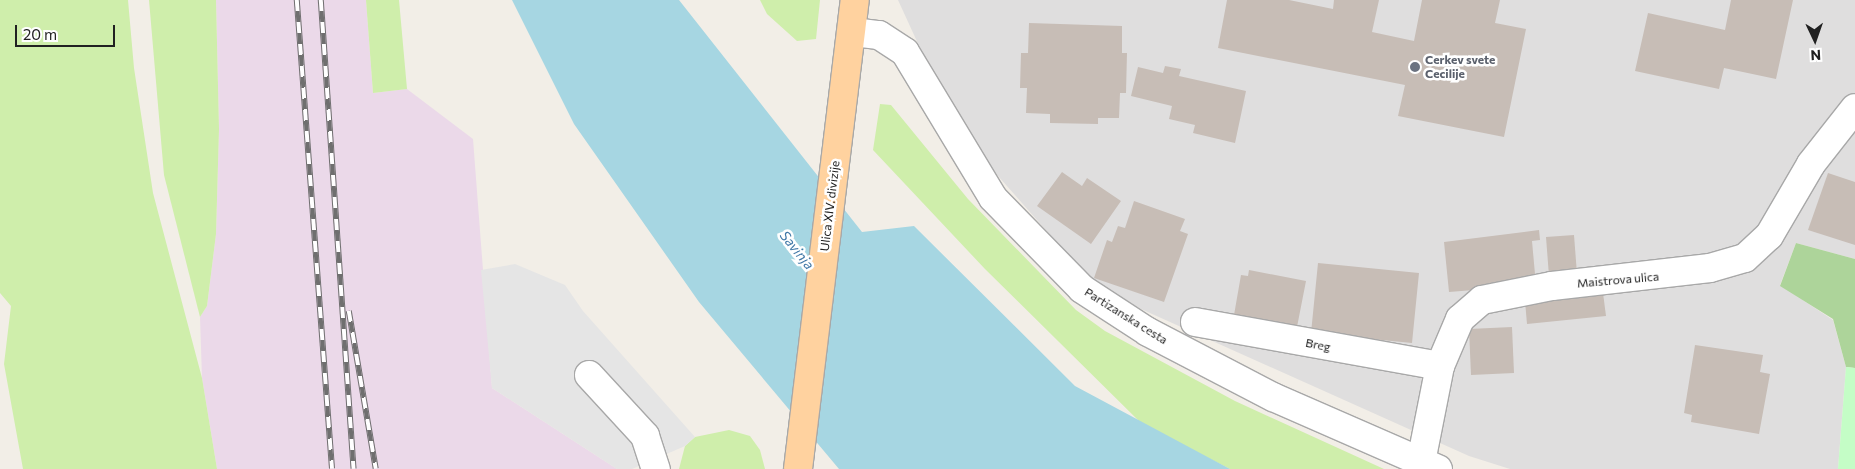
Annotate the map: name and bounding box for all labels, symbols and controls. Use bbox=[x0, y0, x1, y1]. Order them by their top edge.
scale bar bbox=[18, 15, 118, 47]
north arrow bbox=[1790, 15, 1840, 65]
text: 20 m bbox=[23, 25, 57, 43]
text: N bbox=[1810, 47, 1821, 64]
place label: Cerkev svete Cecilije bbox=[1425, 53, 1495, 81]
marker: Cerkev svete Cecilije bbox=[1409, 61, 1421, 73]
street label: Ulica XIV. divizije bbox=[817, 160, 843, 252]
water label: Savinja bbox=[776, 227, 818, 273]
street label: Maistrova ulica bbox=[1576, 269, 1660, 291]
street label: Partizanska cesta bbox=[1082, 285, 1170, 347]
street label: Breg bbox=[1304, 336, 1332, 354]

